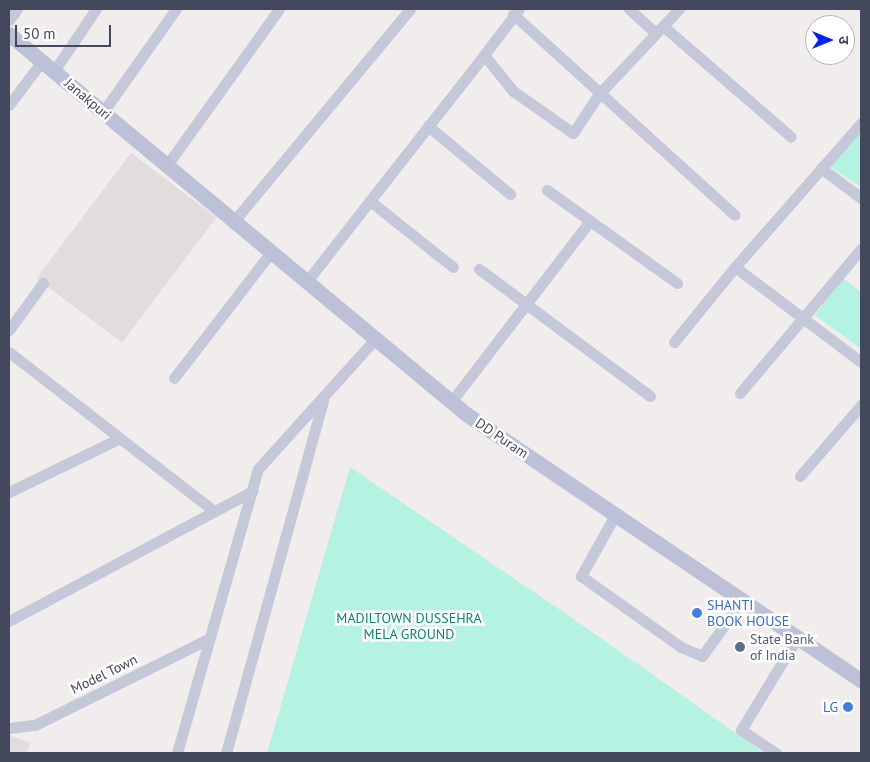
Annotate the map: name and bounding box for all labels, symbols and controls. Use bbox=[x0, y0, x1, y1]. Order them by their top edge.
scale bar bbox=[18, 15, 114, 47]
north arrow bbox=[805, 15, 855, 65]
text: 50 m bbox=[23, 24, 56, 43]
text: उ bbox=[835, 36, 853, 44]
street label: Janakpuri bbox=[61, 75, 115, 123]
street label: DD Puram bbox=[472, 414, 532, 462]
place label: SHANTI BOOK HOUSE bbox=[707, 597, 790, 630]
marker: SHANTI BOOK HOUSE bbox=[691, 607, 703, 619]
park label: MADILTOWN DUSSEHRA MELA GROUND bbox=[336, 610, 482, 642]
place label: State Bank of India bbox=[750, 631, 814, 664]
marker: State Bank of India bbox=[734, 641, 746, 653]
street label: Model Town bbox=[68, 651, 140, 697]
place label: LG bbox=[823, 699, 838, 715]
marker: LG bbox=[842, 701, 854, 713]

